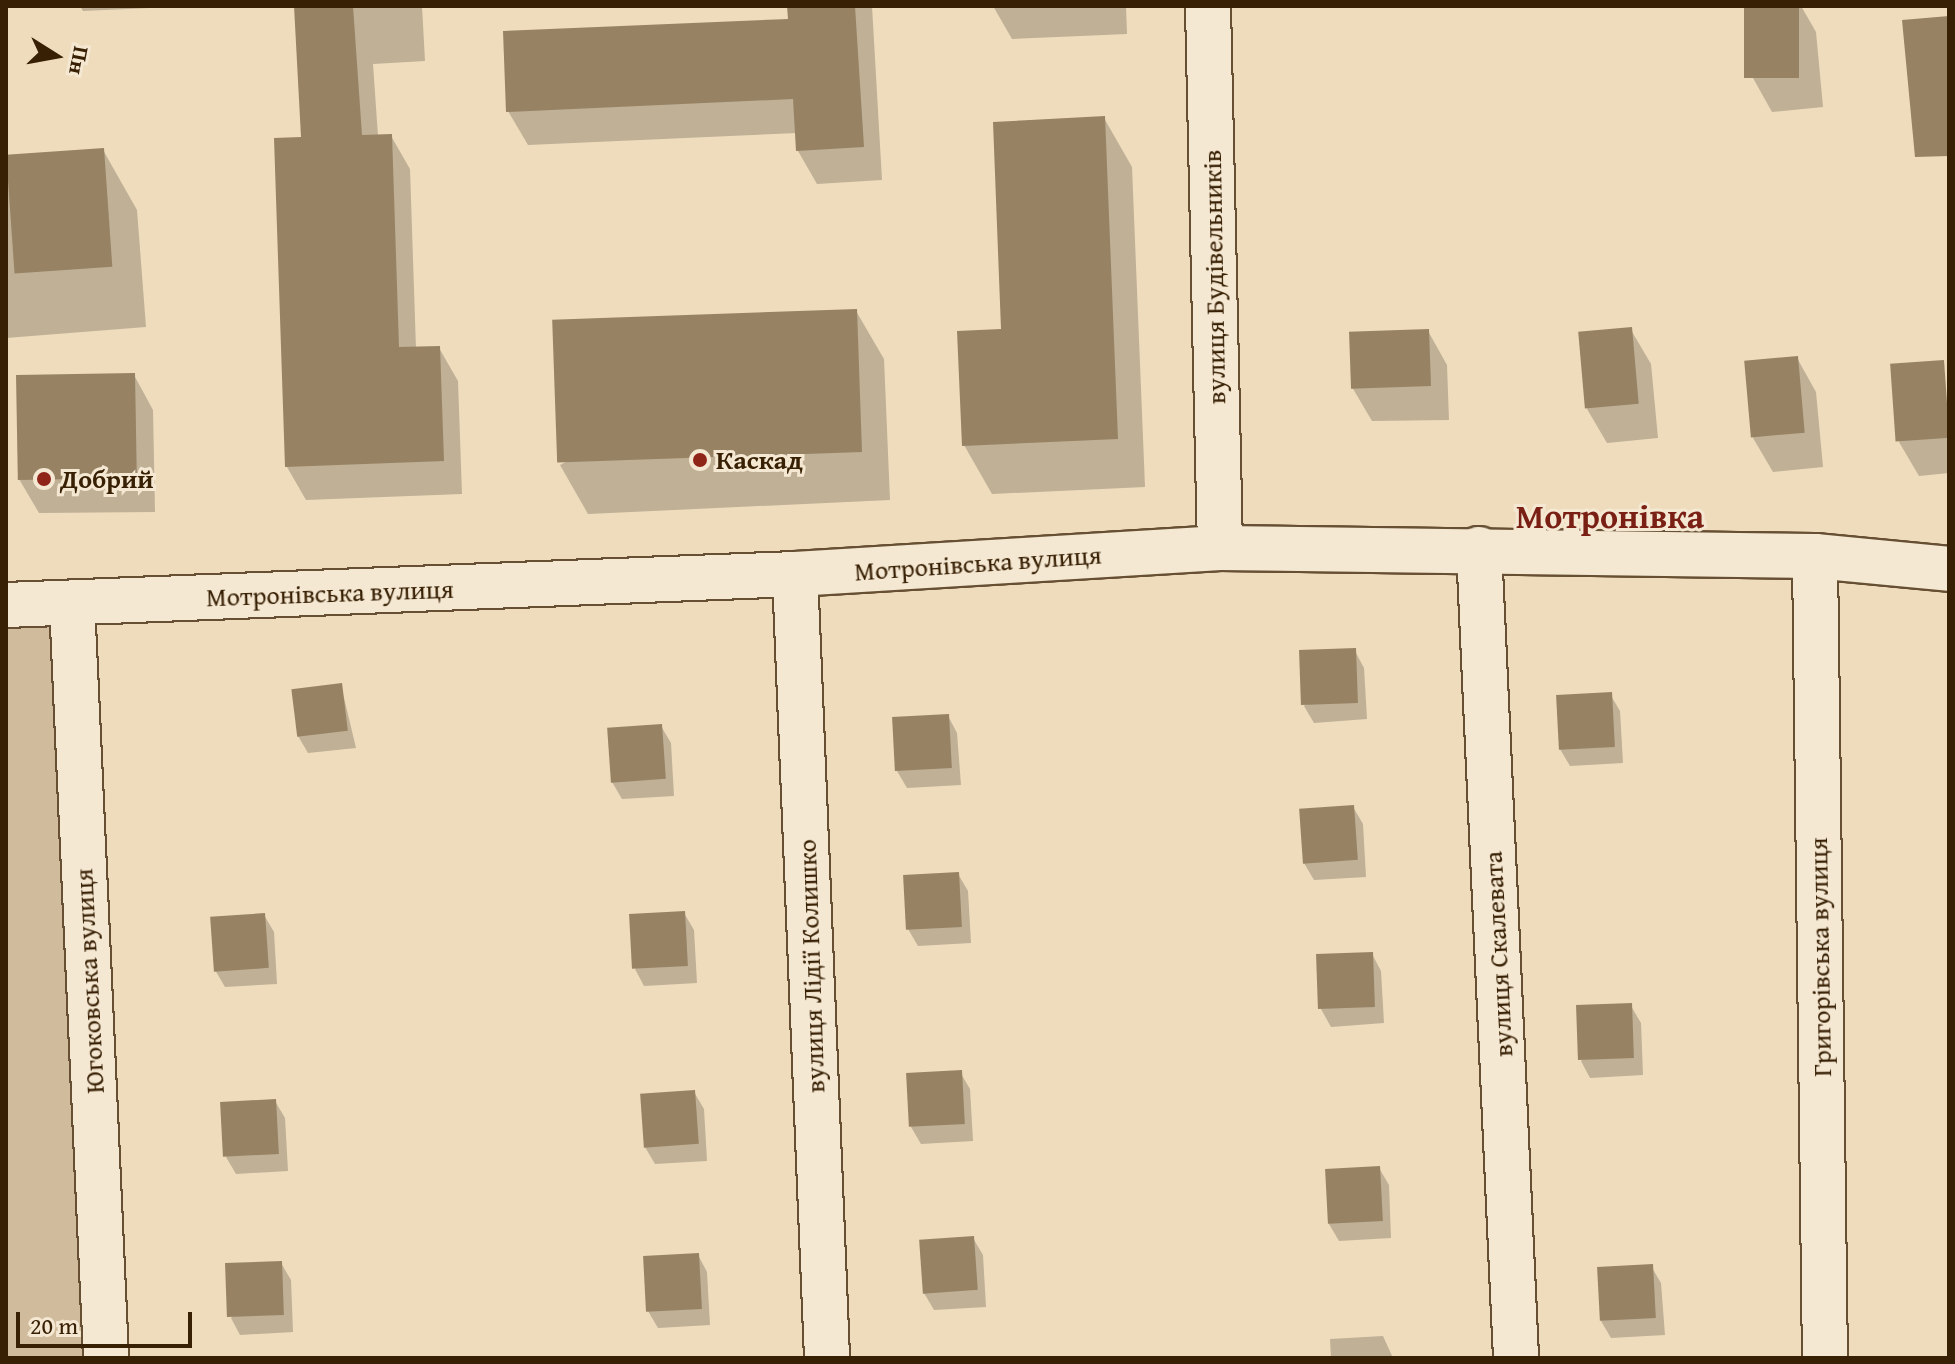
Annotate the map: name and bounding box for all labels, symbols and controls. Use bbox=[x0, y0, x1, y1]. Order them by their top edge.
north arrow bbox=[16, 16, 96, 96]
text: Пн bbox=[61, 44, 98, 78]
street label: вулиця Будівельників bbox=[1196, 150, 1232, 404]
place label: Каскад bbox=[716, 444, 803, 476]
marker: Каскад bbox=[691, 451, 709, 469]
place label: Добрий bbox=[60, 463, 154, 495]
marker: Добрий bbox=[35, 470, 53, 488]
district label: Мотронівка bbox=[1516, 496, 1704, 536]
street label: Мотронівська вулиця bbox=[853, 539, 1103, 587]
street label: Мотронівська вулиця bbox=[206, 573, 454, 613]
street label: Григорівська вулиця bbox=[1802, 837, 1838, 1077]
street label: вулиця Лідії Колишко bbox=[791, 839, 831, 1093]
street label: вулиця Скалевата bbox=[1477, 850, 1519, 1058]
street label: Югоковська вулиця bbox=[68, 868, 110, 1094]
scale bar bbox=[20, 1296, 196, 1346]
text: 20 m bbox=[30, 1308, 78, 1343]

